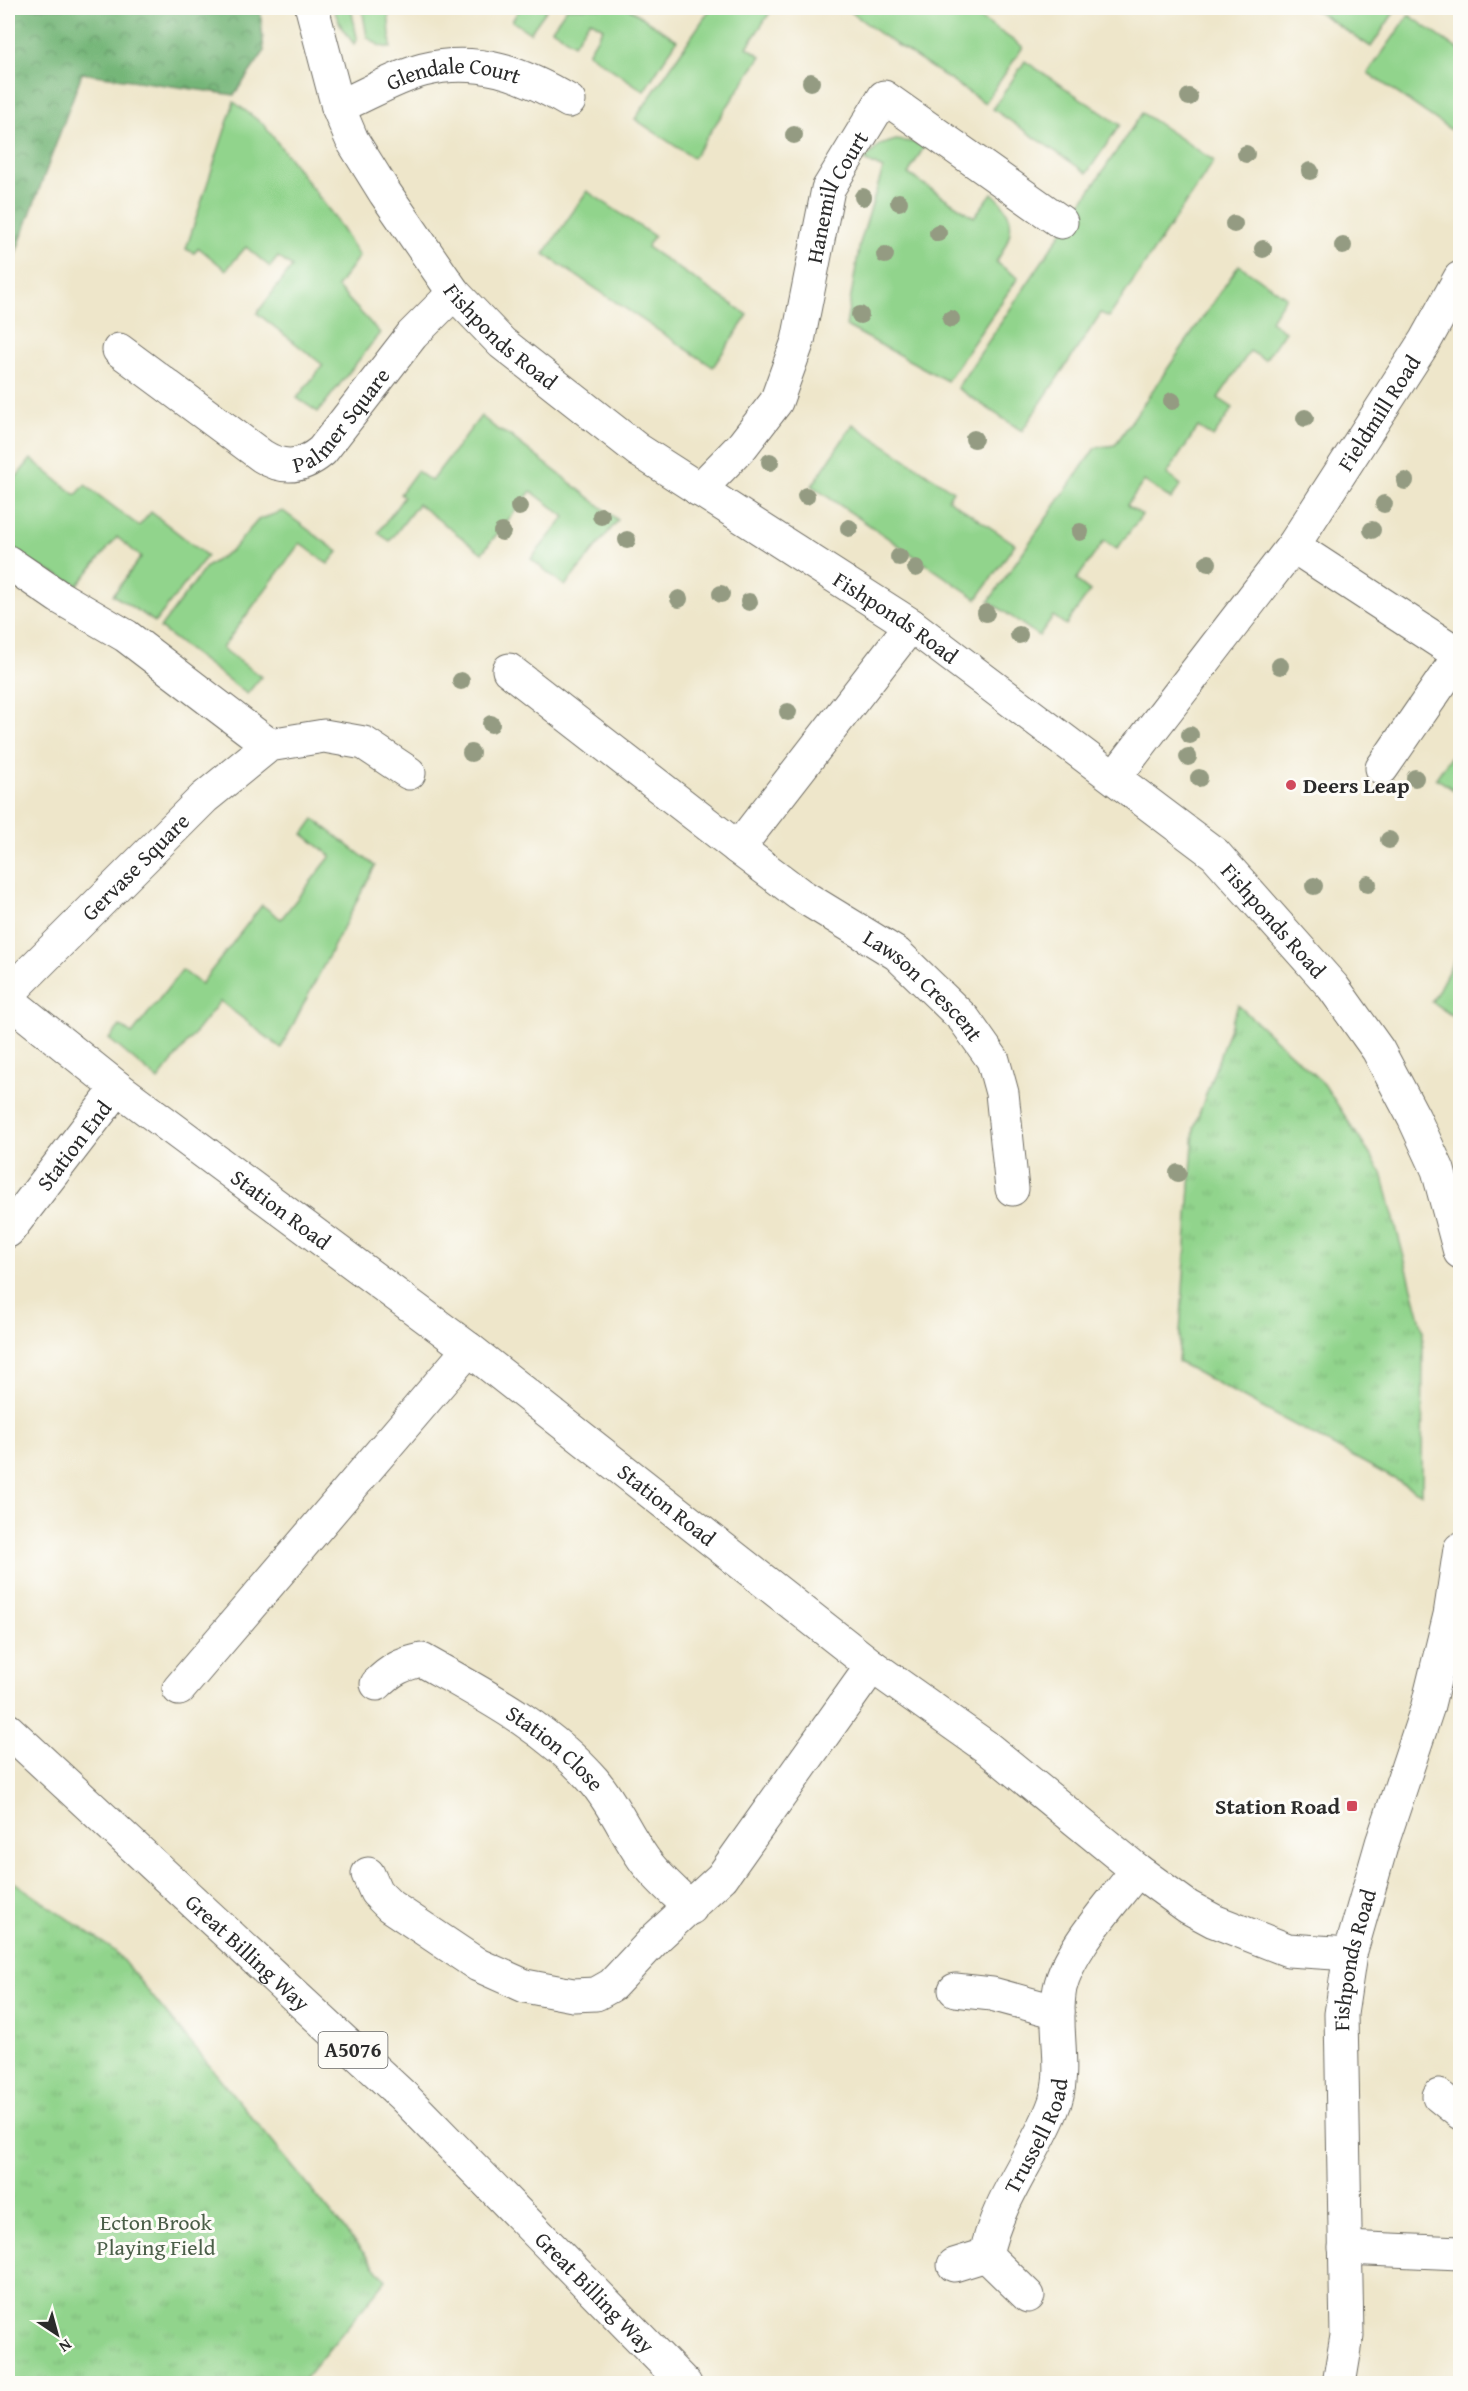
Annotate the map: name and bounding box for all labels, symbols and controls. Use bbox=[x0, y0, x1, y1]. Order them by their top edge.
street label: Glendale Court bbox=[381, 49, 526, 98]
street label: Hanemill Court bbox=[798, 124, 876, 266]
street label: Fishponds Road bbox=[436, 277, 565, 397]
street label: Fieldmill Road bbox=[1329, 348, 1428, 477]
street label: Palmer Square bbox=[289, 361, 397, 481]
street label: Fishponds Road bbox=[827, 563, 965, 671]
place label: Deers Leap bbox=[1303, 769, 1409, 801]
marker: Deers Leap bbox=[1284, 778, 1298, 792]
street label: Gervase Square bbox=[74, 806, 196, 928]
street label: Fishponds Road bbox=[1214, 855, 1334, 985]
street label: Lawson Crescent bbox=[858, 921, 991, 1048]
street label: Station End bbox=[29, 1093, 119, 1197]
street label: Station Road bbox=[224, 1161, 338, 1257]
street label: Station Road bbox=[611, 1456, 723, 1554]
street label: Station Close bbox=[500, 1697, 612, 1798]
place label: Station Road bbox=[1215, 1790, 1340, 1822]
marker: Station Road bbox=[1345, 1799, 1359, 1813]
street label: Fishponds Road bbox=[1325, 1885, 1384, 2031]
street label: Great Billing Way bbox=[178, 1886, 317, 2018]
road number: A5076 bbox=[318, 2032, 388, 2068]
street label: Trussell Road bbox=[996, 2076, 1076, 2199]
park label: Ecton Brook Playing Field bbox=[97, 2206, 216, 2263]
street label: Great Billing Way bbox=[528, 2224, 662, 2360]
north arrow bbox=[27, 2304, 87, 2364]
text: N bbox=[54, 2333, 77, 2359]

